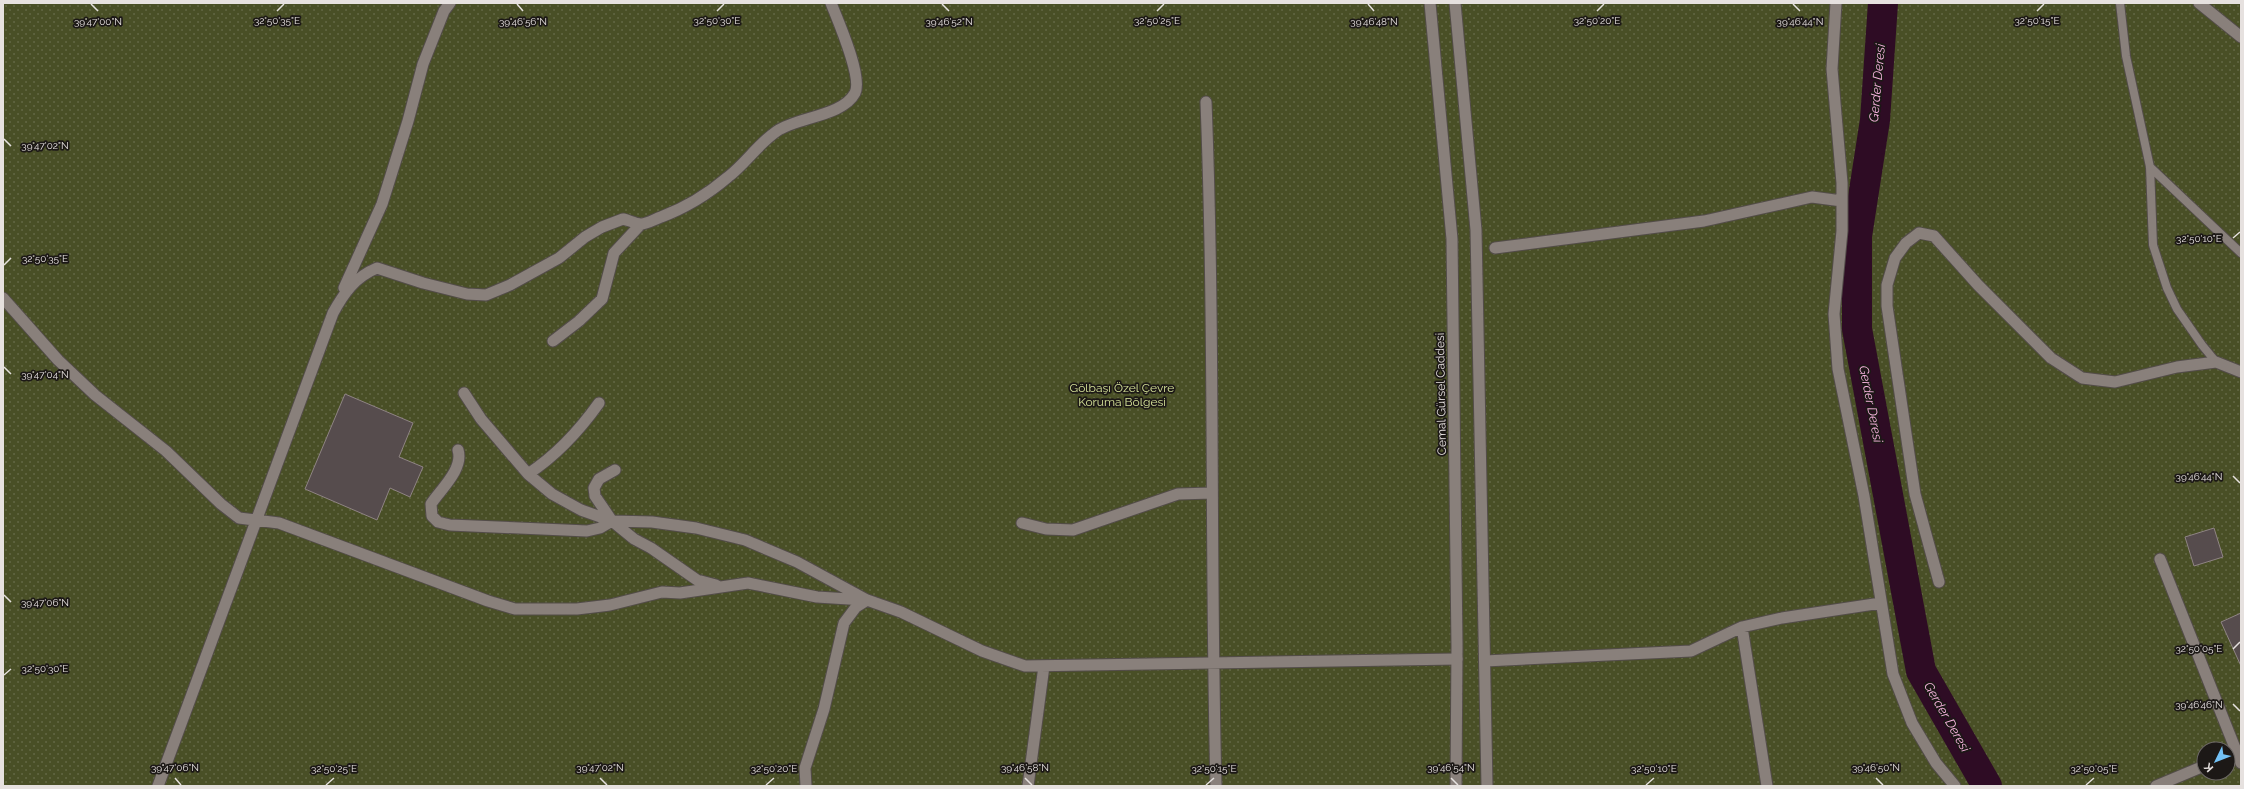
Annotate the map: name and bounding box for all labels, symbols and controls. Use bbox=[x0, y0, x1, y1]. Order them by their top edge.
text: 32°50'35"E bbox=[254, 15, 300, 26]
text: 32°50'30"E bbox=[694, 15, 740, 26]
text: 32°50'25"E bbox=[1134, 15, 1180, 26]
text: 32°50'20"E bbox=[1574, 15, 1620, 26]
text: 32°50'15"E bbox=[2014, 15, 2060, 26]
text: 39°47'00"N bbox=[74, 16, 122, 27]
text: 39°46'56"N bbox=[499, 16, 547, 27]
text: 39°46'52"N bbox=[925, 16, 973, 27]
text: 39°46'48"N bbox=[1350, 16, 1398, 27]
text: 39°46'44"N bbox=[1777, 16, 1823, 27]
water label: Gerder Deresi bbox=[1866, 42, 1888, 123]
text: 39°47'02"N bbox=[21, 140, 69, 151]
text: 32°50'10"E bbox=[2176, 233, 2222, 244]
text: 32°50'35"E bbox=[22, 253, 68, 264]
street label: Cemal Gürsel Caddesi bbox=[1433, 333, 1449, 455]
water label: Gerder Deresi bbox=[1856, 364, 1886, 445]
text: 39°47'04"N bbox=[21, 369, 69, 380]
park label: Gölbaşı Özel Çevre Koruma Bölgesi bbox=[1070, 381, 1174, 409]
text: 39°46'44"N bbox=[2176, 471, 2222, 482]
text: 39°47'06"N bbox=[21, 597, 69, 608]
text: 32°50'05"E bbox=[2176, 643, 2222, 654]
text: 32°50'30"E bbox=[22, 663, 68, 674]
water label: Gerder Deresi bbox=[1921, 679, 1974, 756]
text: 39°46'46"N bbox=[2175, 699, 2223, 710]
north arrow bbox=[2196, 741, 2236, 781]
text: K bbox=[2201, 760, 2216, 775]
text: 39°47'06"N bbox=[151, 762, 199, 773]
text: 39°47'02"N bbox=[576, 762, 624, 773]
text: 39°46'58"N bbox=[1001, 762, 1049, 773]
text: 39°46'54"N bbox=[1427, 762, 1475, 773]
text: 39°46'50"N bbox=[1852, 762, 1900, 773]
text: 32°50'25"E bbox=[311, 763, 357, 774]
text: 32°50'20"E bbox=[751, 763, 797, 774]
text: 32°50'15"E bbox=[1191, 763, 1237, 774]
text: 32°50'10"E bbox=[1631, 763, 1677, 774]
text: 32°50'05"E bbox=[2071, 763, 2117, 774]

